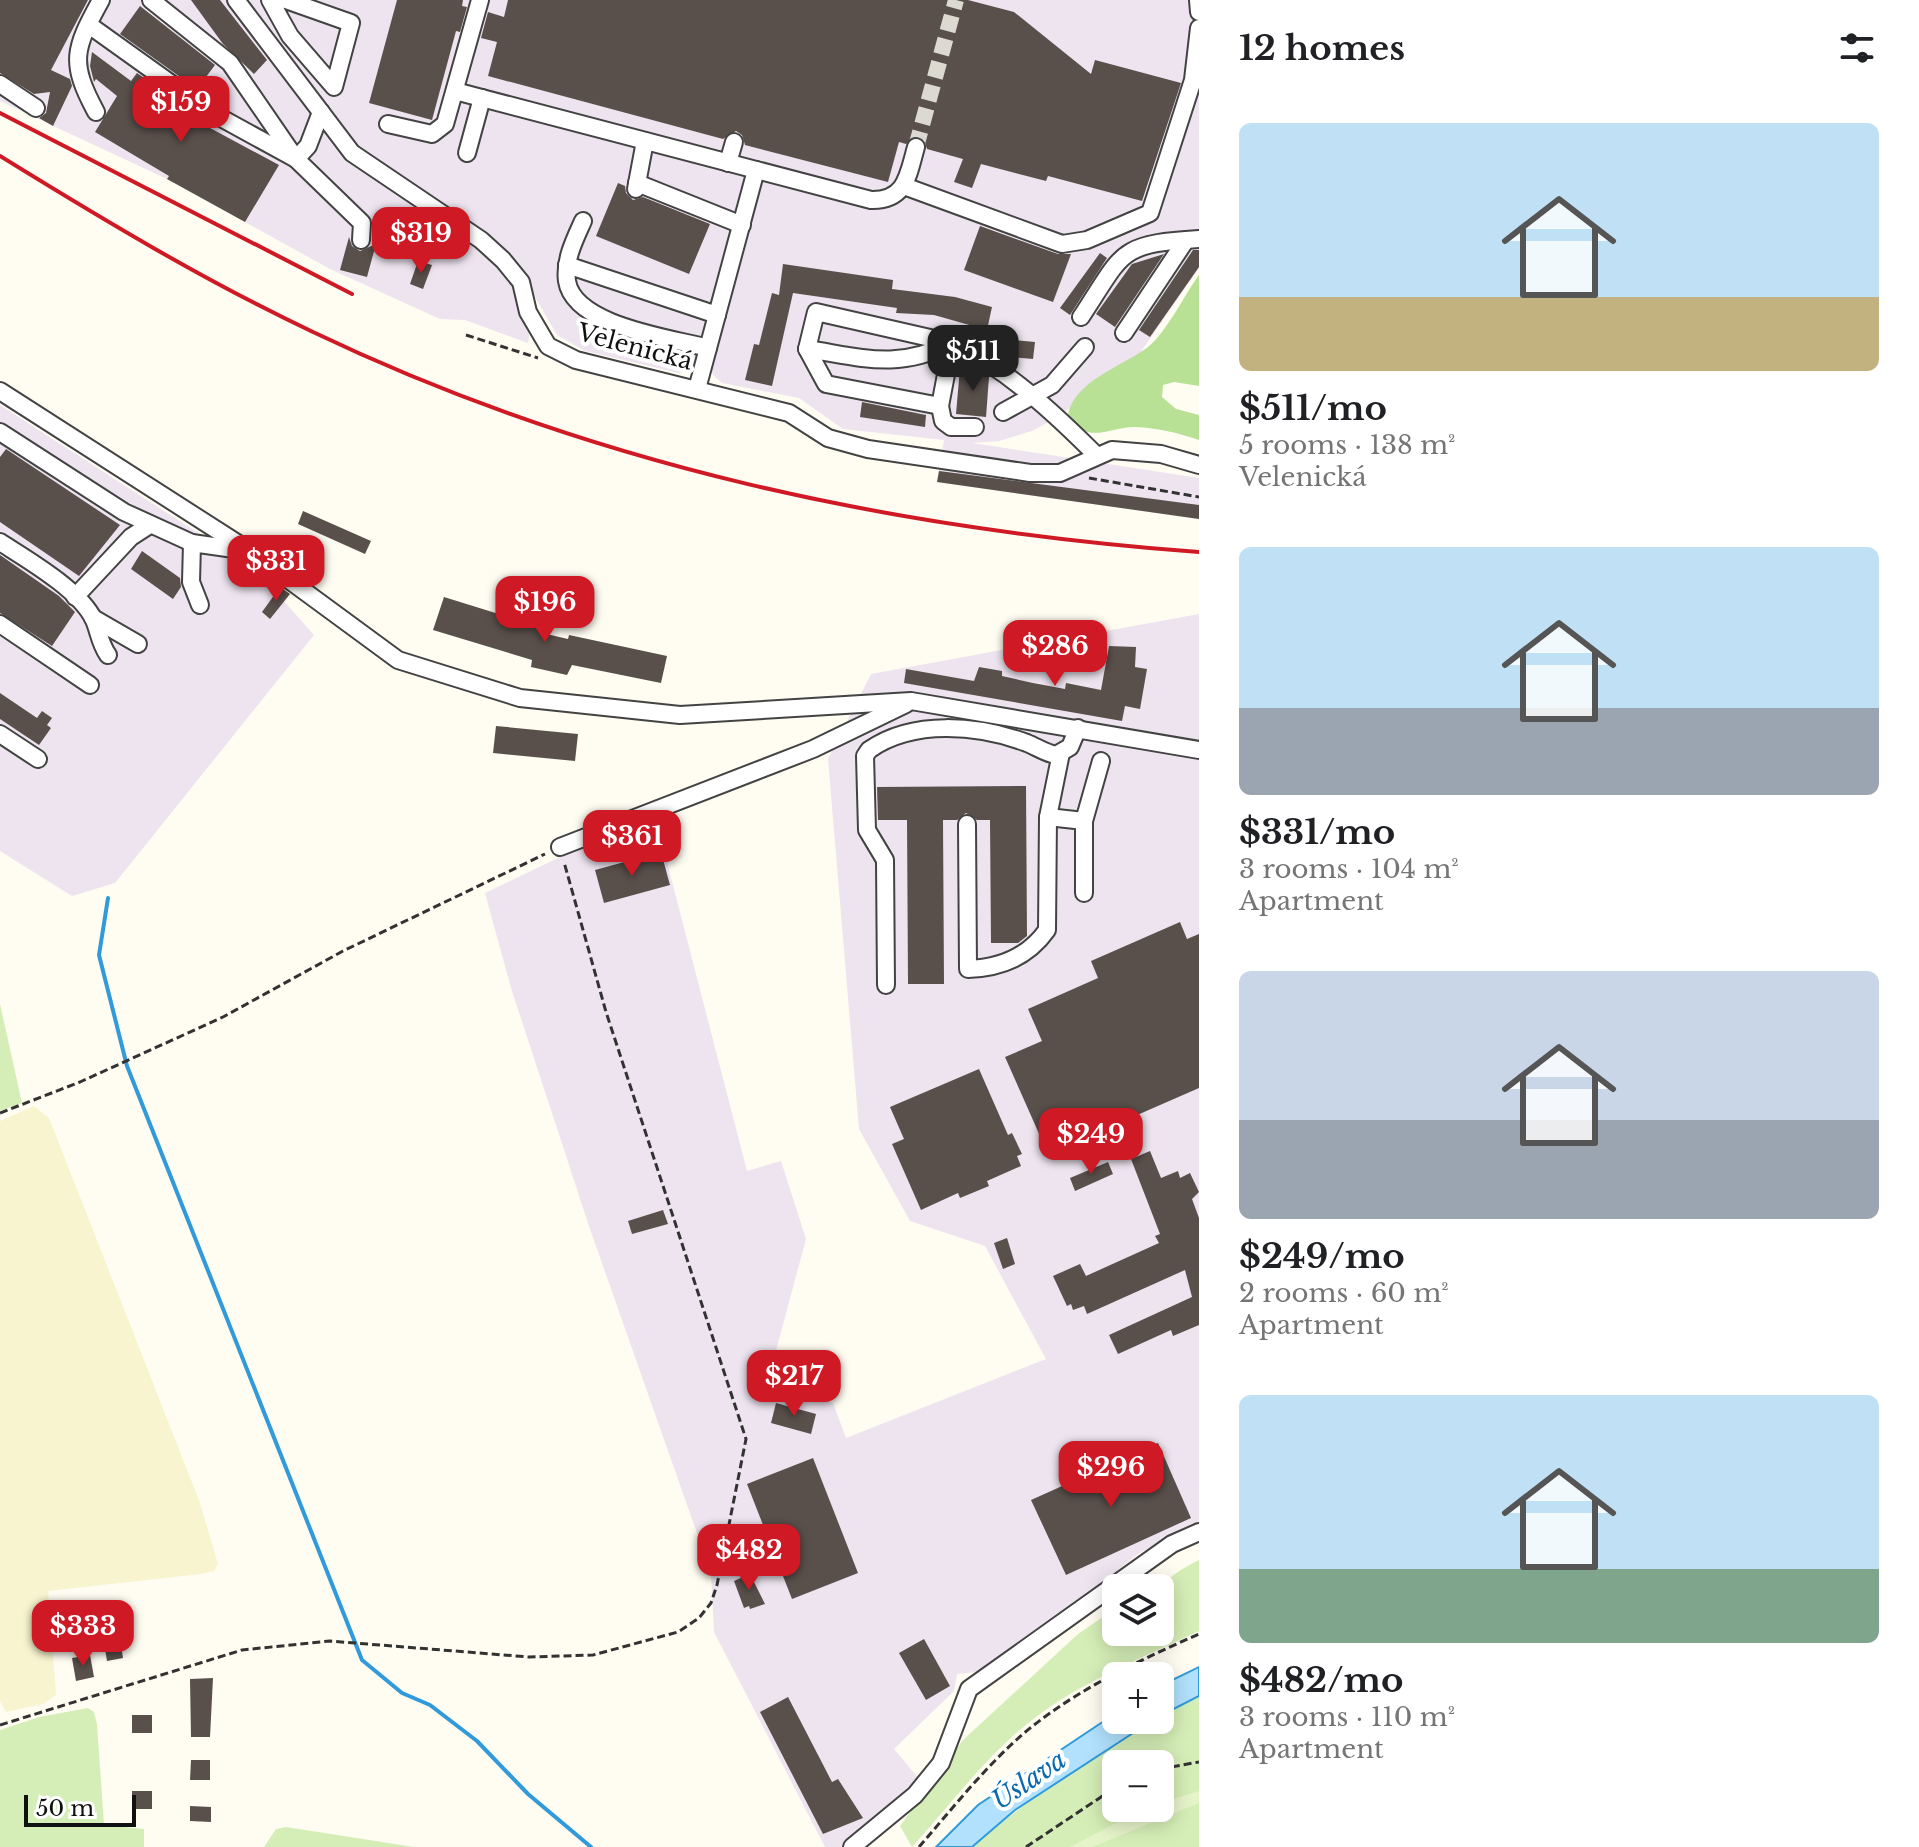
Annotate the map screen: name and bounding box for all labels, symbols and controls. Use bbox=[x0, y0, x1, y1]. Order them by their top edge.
icon: filters bbox=[1835, 26, 1879, 70]
text: 12 homes bbox=[1239, 27, 1405, 69]
pin: $159 bbox=[134, 76, 228, 144]
text: $159 bbox=[150, 86, 212, 118]
icon: home bbox=[1487, 175, 1631, 319]
pin: $319 bbox=[374, 207, 468, 275]
text: $319 bbox=[390, 217, 452, 249]
street label: Velenická bbox=[574, 317, 696, 376]
pin: $511 bbox=[926, 325, 1020, 393]
text: $511 bbox=[946, 335, 1000, 367]
text: $511/mo bbox=[1239, 387, 1387, 429]
text: 5 rooms · 138 m² bbox=[1239, 429, 1456, 461]
text: Velenická bbox=[1239, 461, 1367, 493]
pin: $331 bbox=[229, 535, 323, 603]
text: $331 bbox=[245, 545, 307, 577]
pin: $196 bbox=[498, 576, 592, 644]
text: $196 bbox=[513, 586, 577, 618]
icon: home bbox=[1487, 599, 1631, 743]
pin: $286 bbox=[1008, 620, 1102, 688]
text: $286 bbox=[1021, 630, 1089, 662]
pin: $361 bbox=[585, 810, 679, 878]
text: $331/mo bbox=[1239, 811, 1395, 853]
text: $361 bbox=[601, 820, 663, 852]
text: 3 rooms · 104 m² bbox=[1239, 853, 1459, 885]
text: Apartment bbox=[1239, 885, 1384, 917]
icon: home bbox=[1487, 1023, 1631, 1167]
pin: $249 bbox=[1044, 1108, 1138, 1176]
text: $249 bbox=[1057, 1118, 1125, 1150]
text: $249/mo bbox=[1239, 1235, 1405, 1277]
text: 2 rooms · 60 m² bbox=[1239, 1277, 1449, 1309]
text: Apartment bbox=[1239, 1309, 1384, 1341]
pin: $217 bbox=[747, 1350, 841, 1418]
text: $217 bbox=[765, 1360, 823, 1392]
pin: $296 bbox=[1064, 1441, 1158, 1509]
icon: home bbox=[1487, 1447, 1631, 1591]
text: $296 bbox=[1077, 1451, 1145, 1483]
pin: $482 bbox=[702, 1524, 796, 1592]
text: $482 bbox=[715, 1534, 783, 1566]
map controls bbox=[1102, 1574, 1174, 1822]
button: layers bbox=[1102, 1574, 1174, 1646]
pin: $333 bbox=[36, 1600, 130, 1668]
text: $333 bbox=[50, 1610, 116, 1642]
text: $482/mo bbox=[1239, 1659, 1403, 1701]
button: + bbox=[1102, 1662, 1174, 1734]
text: 3 rooms · 110 m² bbox=[1239, 1701, 1455, 1733]
text: Apartment bbox=[1239, 1733, 1384, 1765]
water label: Úslava bbox=[986, 1744, 1072, 1816]
button: − bbox=[1102, 1750, 1174, 1822]
scale bar bbox=[24, 1791, 136, 1827]
text: 50 m bbox=[36, 1795, 94, 1822]

